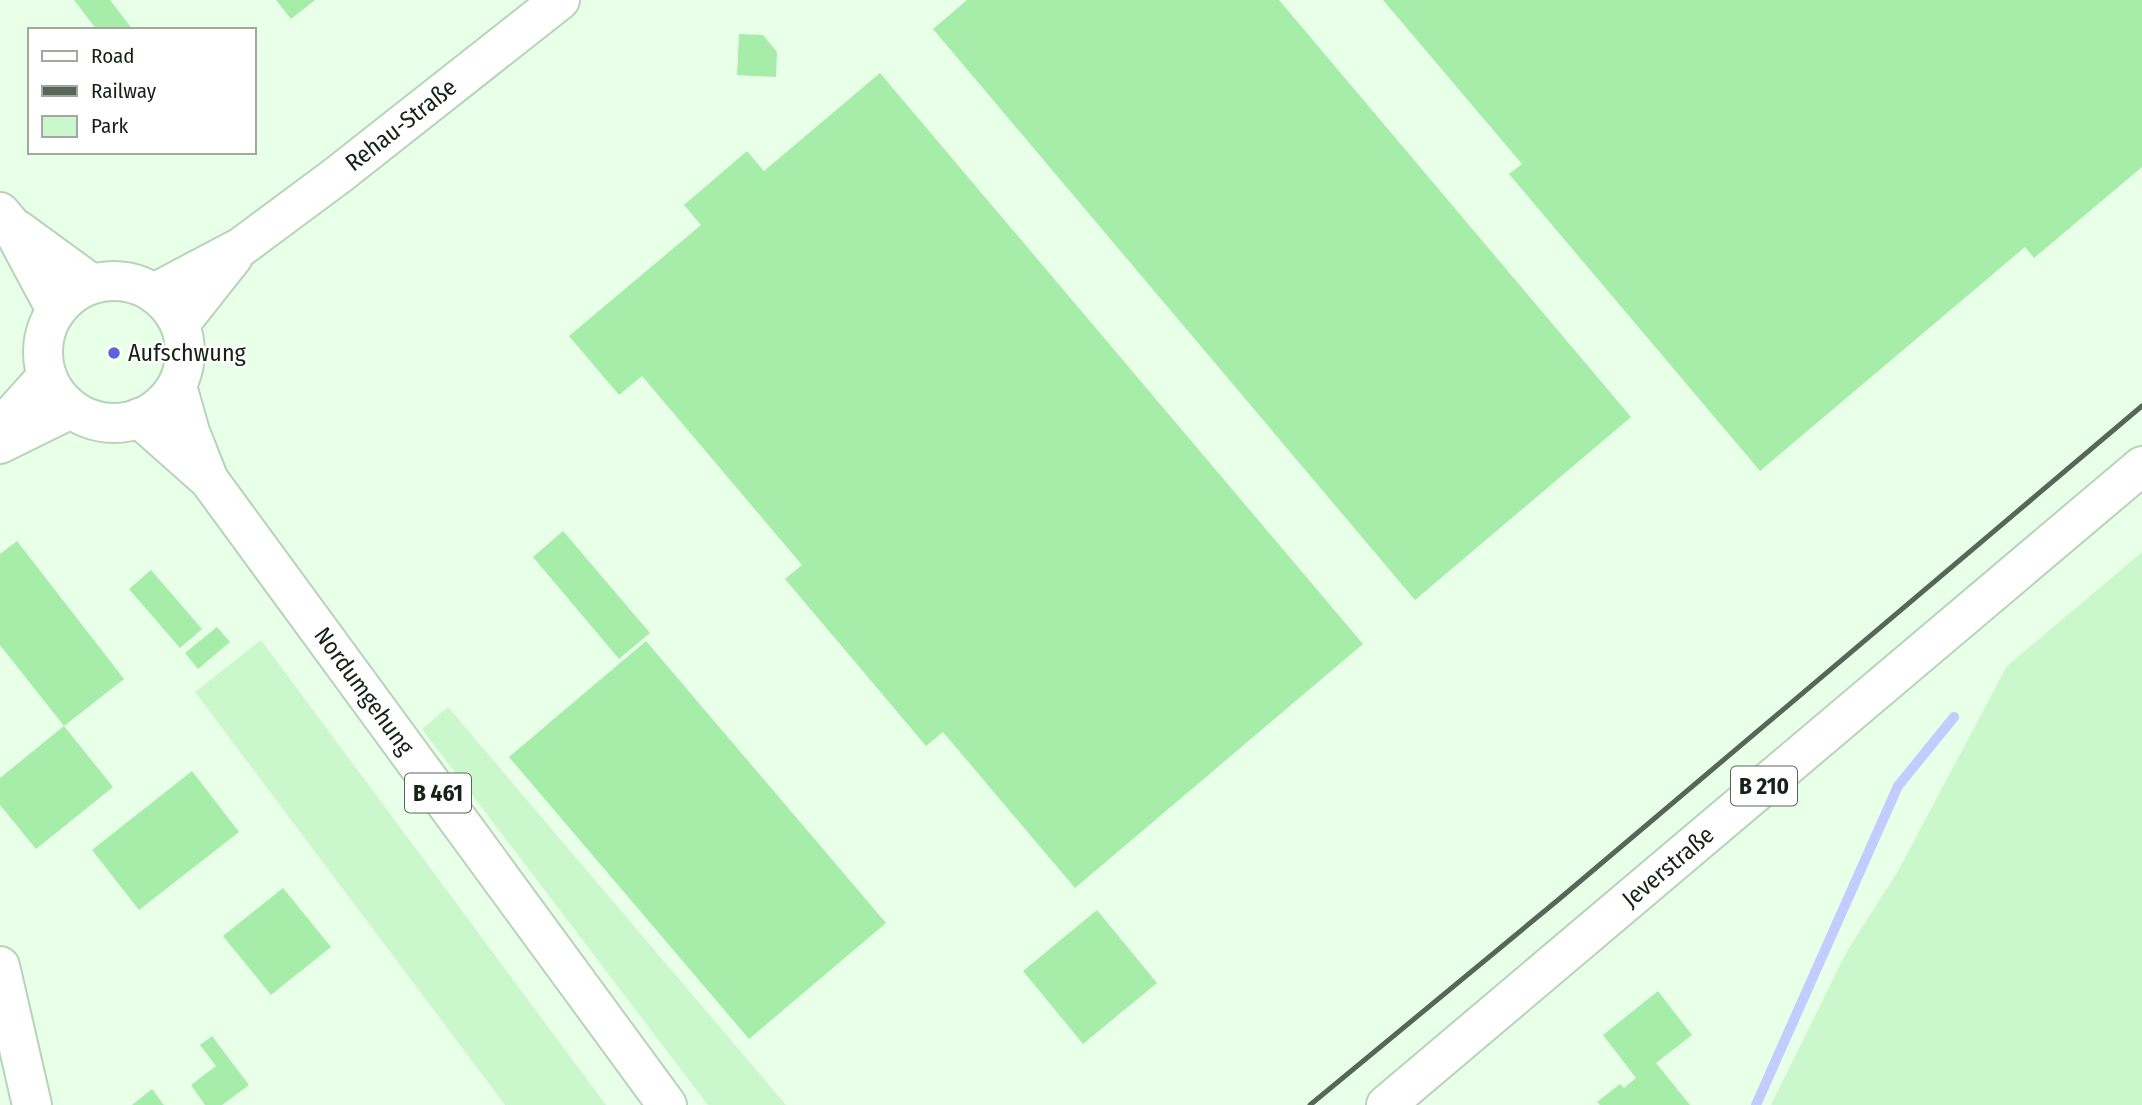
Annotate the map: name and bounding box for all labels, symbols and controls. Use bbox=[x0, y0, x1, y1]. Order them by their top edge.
legend bbox=[28, 28, 256, 154]
text: Road bbox=[91, 43, 135, 69]
street label: Rehau-Straße bbox=[340, 73, 462, 177]
text: Railway bbox=[91, 78, 157, 104]
text: Park bbox=[91, 113, 129, 139]
place label: Aufschwung bbox=[128, 339, 247, 367]
marker: Aufschwung bbox=[106, 345, 122, 361]
street label: Nordumgehung bbox=[308, 622, 420, 761]
road number: B 210 bbox=[1731, 766, 1797, 806]
road number: B 461 bbox=[405, 774, 471, 813]
street label: Jeverstraße bbox=[1616, 821, 1720, 913]

